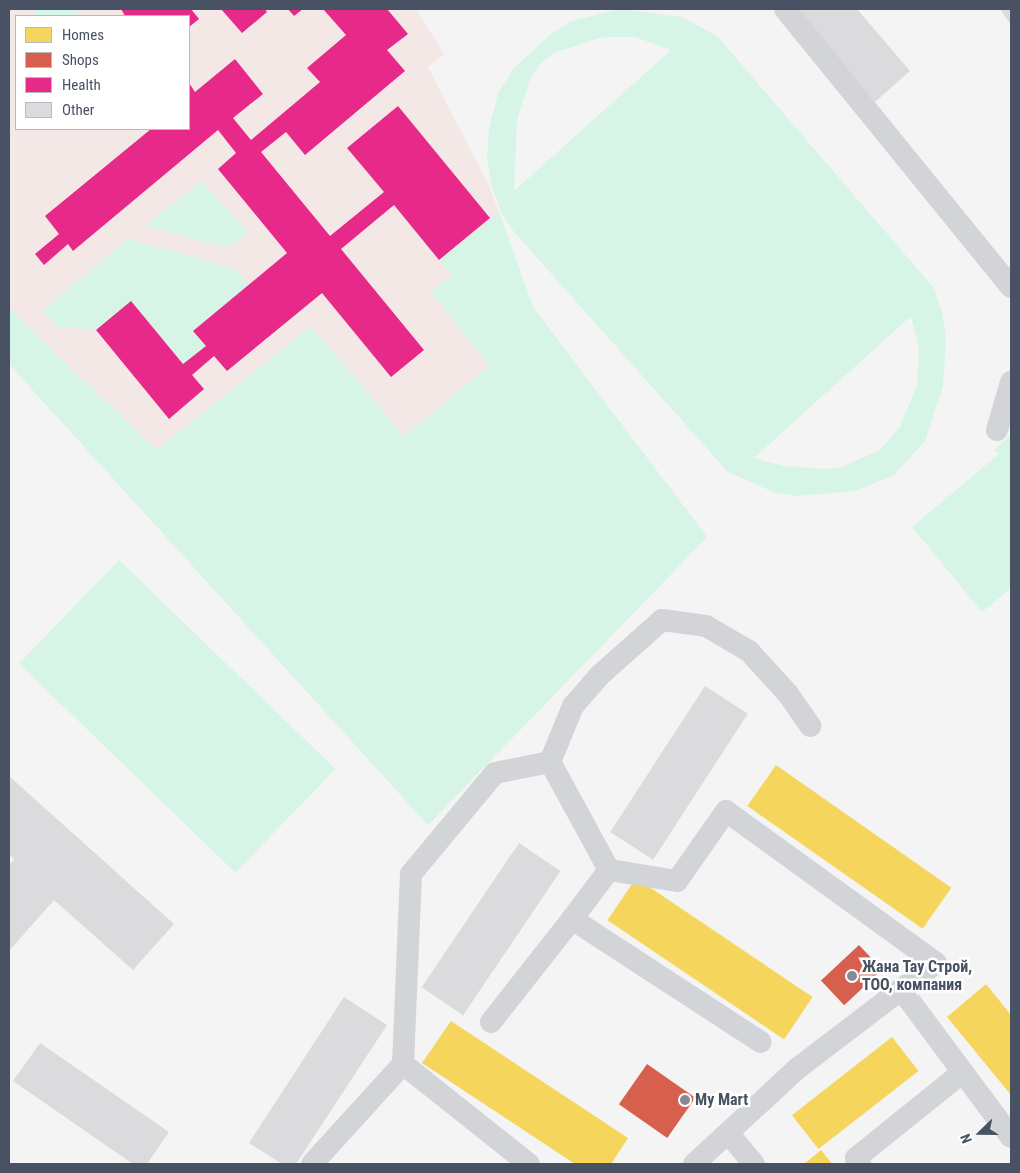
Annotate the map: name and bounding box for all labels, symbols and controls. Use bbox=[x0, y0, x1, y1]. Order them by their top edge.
legend bbox=[15, 15, 190, 130]
text: Homes bbox=[62, 26, 104, 44]
text: Shops bbox=[62, 51, 99, 69]
text: Health bbox=[62, 76, 101, 94]
text: Other bbox=[62, 101, 94, 119]
place label: Жана Тау Строй, ТОО, компания bbox=[862, 957, 973, 995]
marker: Жана Тау Строй, ТОО, компания bbox=[846, 970, 858, 982]
place label: My Mart bbox=[695, 1090, 748, 1110]
marker: My Mart bbox=[679, 1094, 691, 1106]
north arrow bbox=[955, 1108, 1005, 1158]
text: N bbox=[957, 1132, 975, 1146]

